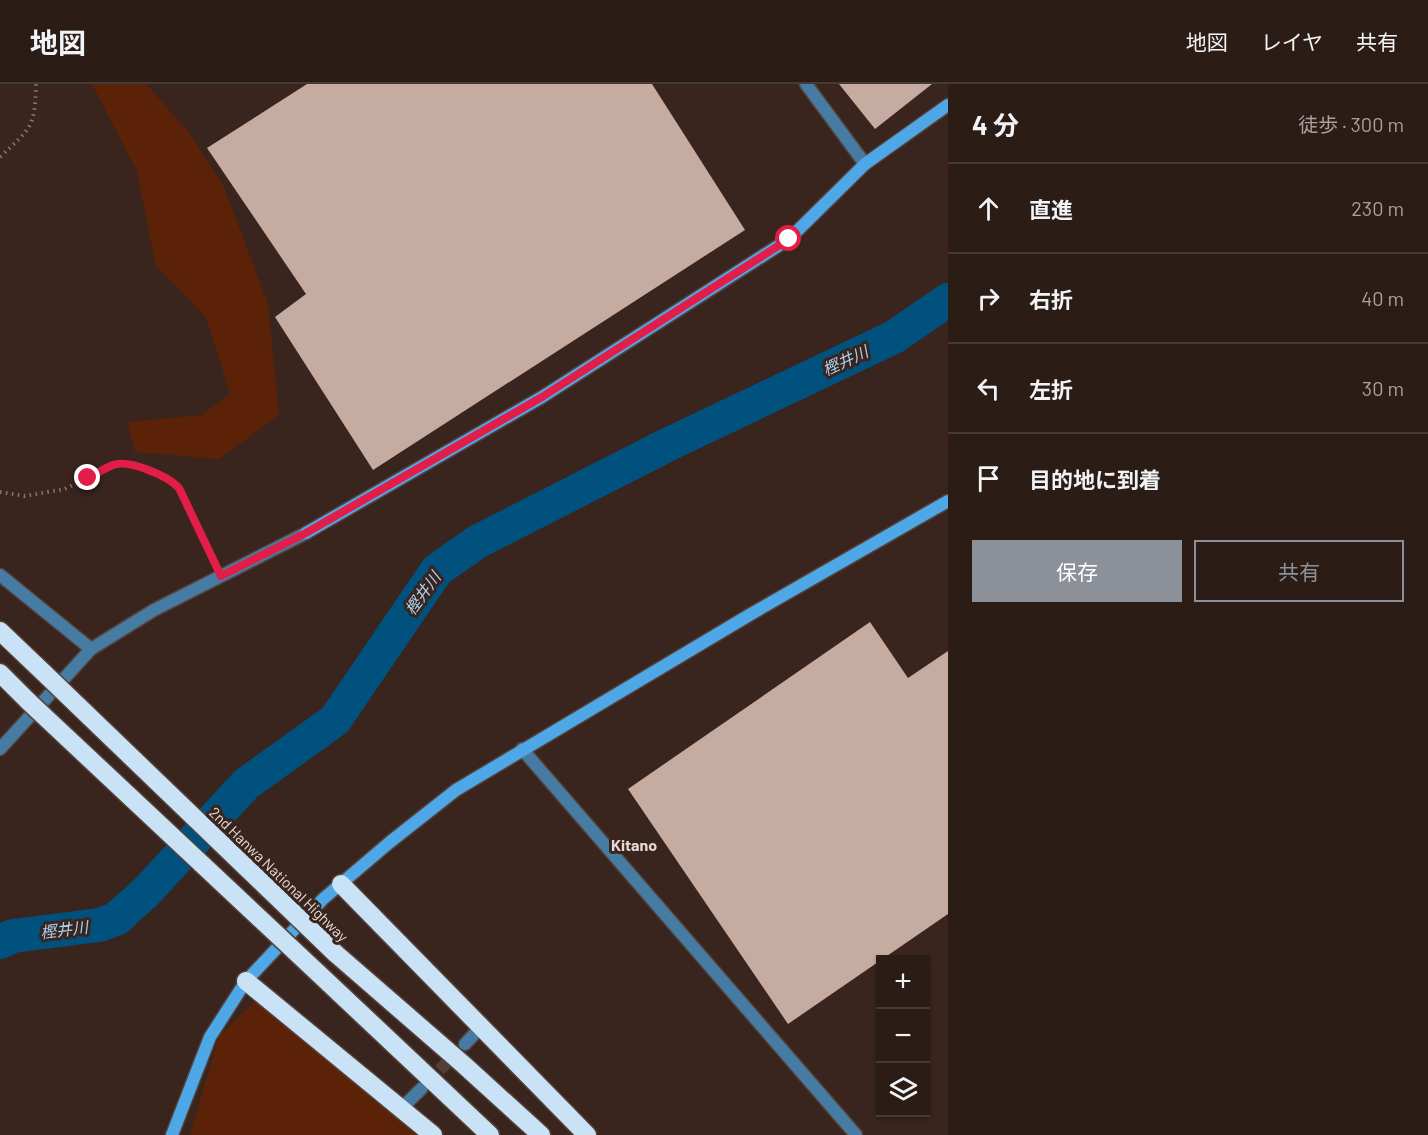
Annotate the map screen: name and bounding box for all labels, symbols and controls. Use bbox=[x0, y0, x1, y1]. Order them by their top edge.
text: 地図 bbox=[30, 25, 86, 59]
text: 地図 bbox=[1186, 29, 1228, 54]
text: レイヤ bbox=[1261, 29, 1323, 54]
text: 共有 bbox=[1356, 29, 1398, 54]
text: 4 分 bbox=[972, 109, 1019, 140]
text: 徒歩 · 300 m bbox=[1298, 112, 1404, 136]
icon: ahead bbox=[972, 192, 1005, 225]
text: 直進 bbox=[1029, 196, 1073, 222]
text: 230 m bbox=[1351, 196, 1404, 220]
route start bbox=[775, 225, 801, 251]
icon: right bbox=[972, 282, 1005, 315]
text: 右折 bbox=[1029, 286, 1073, 312]
text: 40 m bbox=[1361, 286, 1404, 310]
water label: 樫井川 bbox=[819, 340, 873, 379]
icon: left bbox=[972, 372, 1005, 405]
text: 左折 bbox=[1029, 376, 1073, 402]
text: 30 m bbox=[1362, 376, 1404, 400]
icon: arrive bbox=[972, 462, 1005, 495]
route end bbox=[74, 464, 100, 490]
text: 目的地に到着 bbox=[1029, 466, 1161, 492]
button: 保存 bbox=[972, 540, 1182, 602]
button: 共有 bbox=[1194, 540, 1404, 602]
water label: 樫井川 bbox=[400, 566, 445, 618]
street label: 2nd Hanwa National Highway bbox=[206, 803, 352, 945]
district label: Kitano bbox=[611, 835, 657, 854]
water label: 樫井川 bbox=[39, 916, 91, 941]
map controls bbox=[876, 955, 930, 1117]
button: + bbox=[876, 955, 930, 1009]
button: − bbox=[876, 1009, 930, 1063]
button: layers bbox=[876, 1063, 930, 1117]

